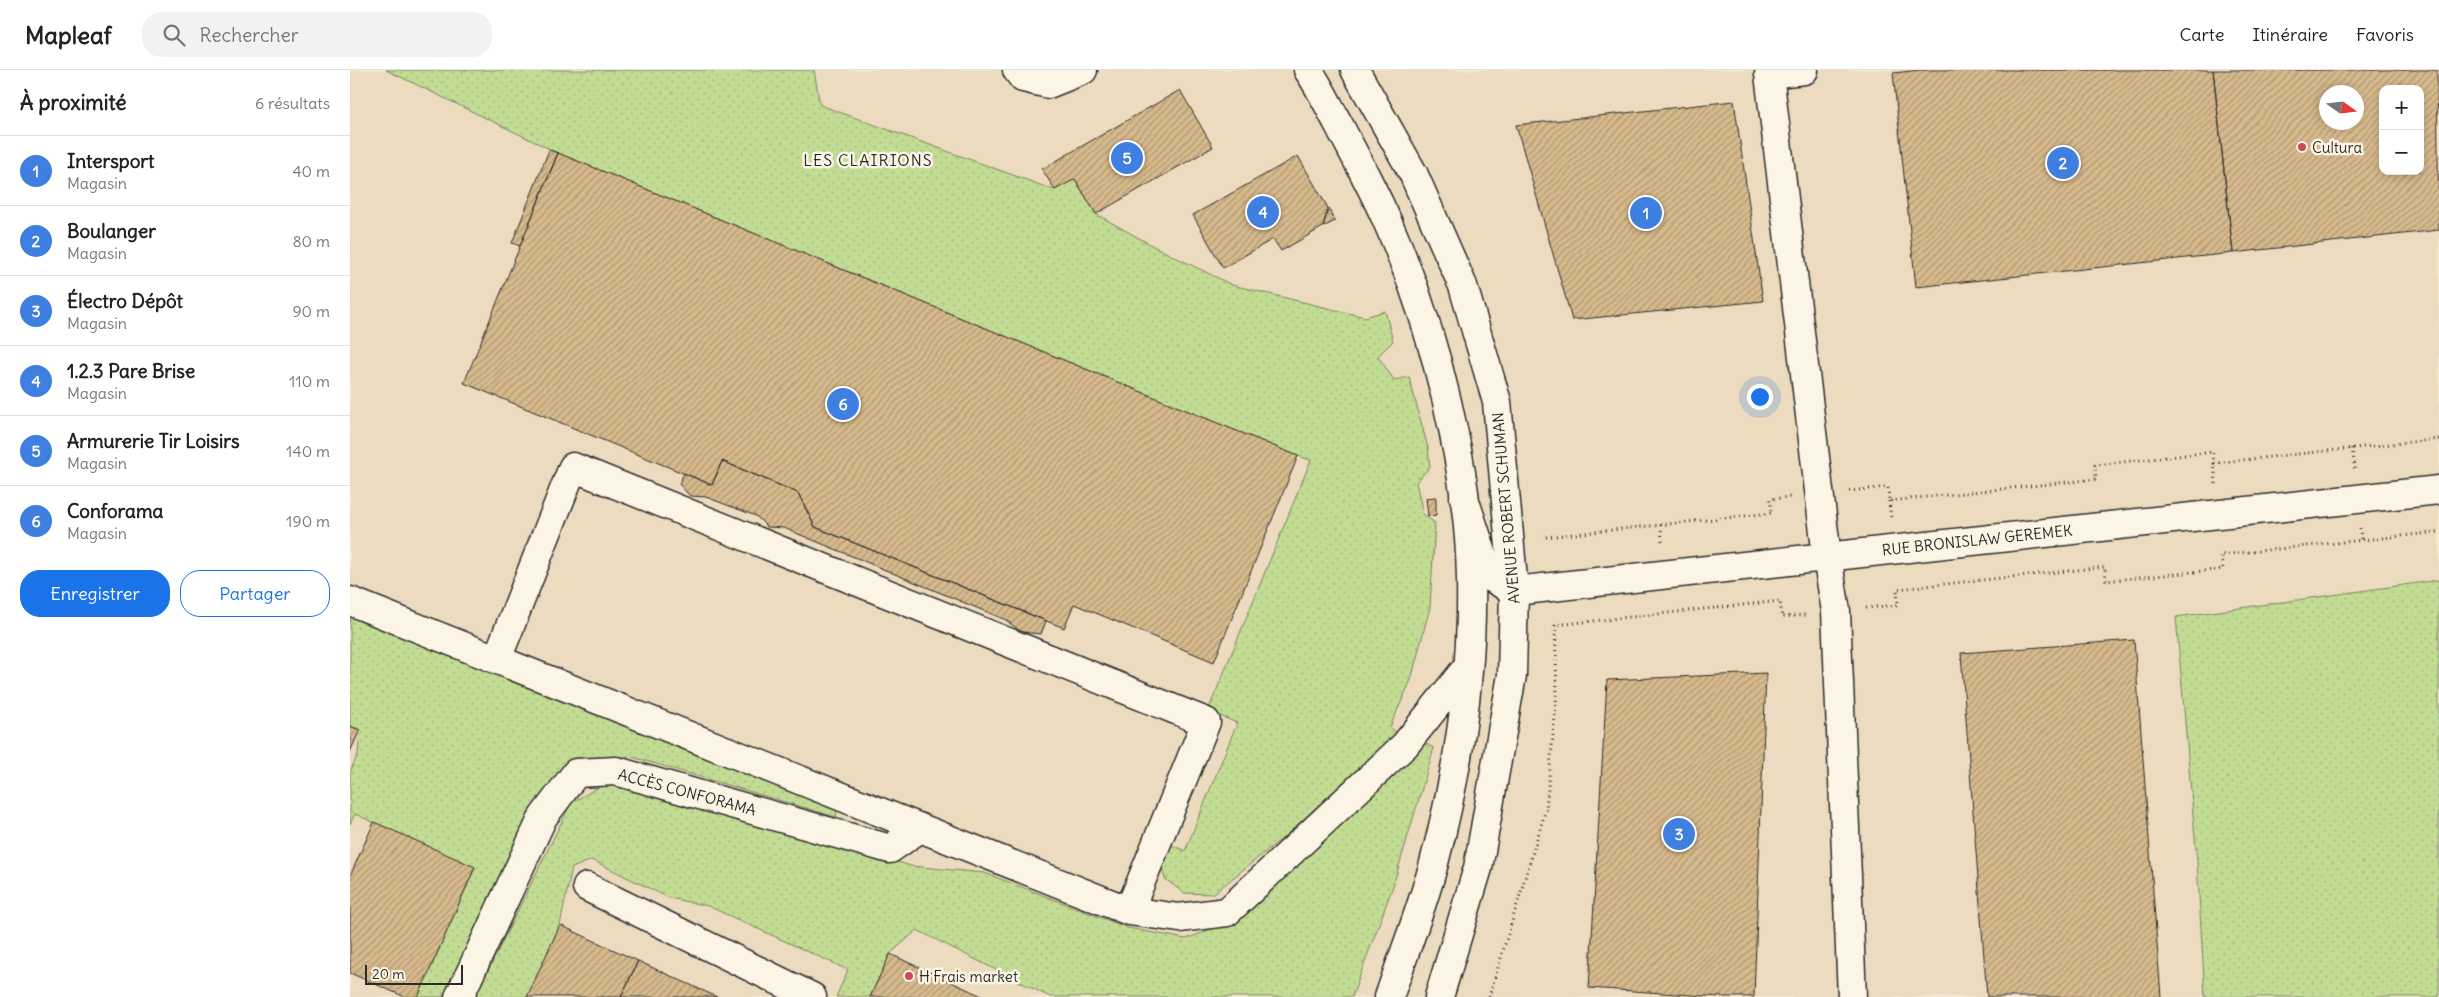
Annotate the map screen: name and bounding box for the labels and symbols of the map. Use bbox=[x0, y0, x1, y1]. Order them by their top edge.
north arrow bbox=[2319, 85, 2364, 130]
place label: Cultura bbox=[2312, 138, 2363, 157]
pin: 5 bbox=[1111, 139, 1143, 177]
marker: Cultura bbox=[2296, 141, 2308, 153]
pin: 2 bbox=[2047, 144, 2079, 182]
district label: LES CLAIRIONS bbox=[803, 150, 933, 170]
pin: 4 bbox=[1247, 193, 1279, 231]
pin: 1 bbox=[1630, 194, 1662, 232]
your location bbox=[1747, 384, 1773, 410]
pin: 6 bbox=[827, 385, 859, 423]
street label: AVENUE ROBERT SCHUMAN bbox=[1488, 412, 1524, 604]
street label: RUE BRONISLAW GEREMEK bbox=[1881, 520, 2074, 559]
street label: ACCÈS CONFORAMA bbox=[616, 764, 758, 820]
pin: 3 bbox=[1663, 815, 1695, 853]
scale bar bbox=[365, 962, 462, 985]
place label: H Frais market bbox=[919, 967, 1018, 986]
marker: H Frais market bbox=[903, 970, 915, 982]

